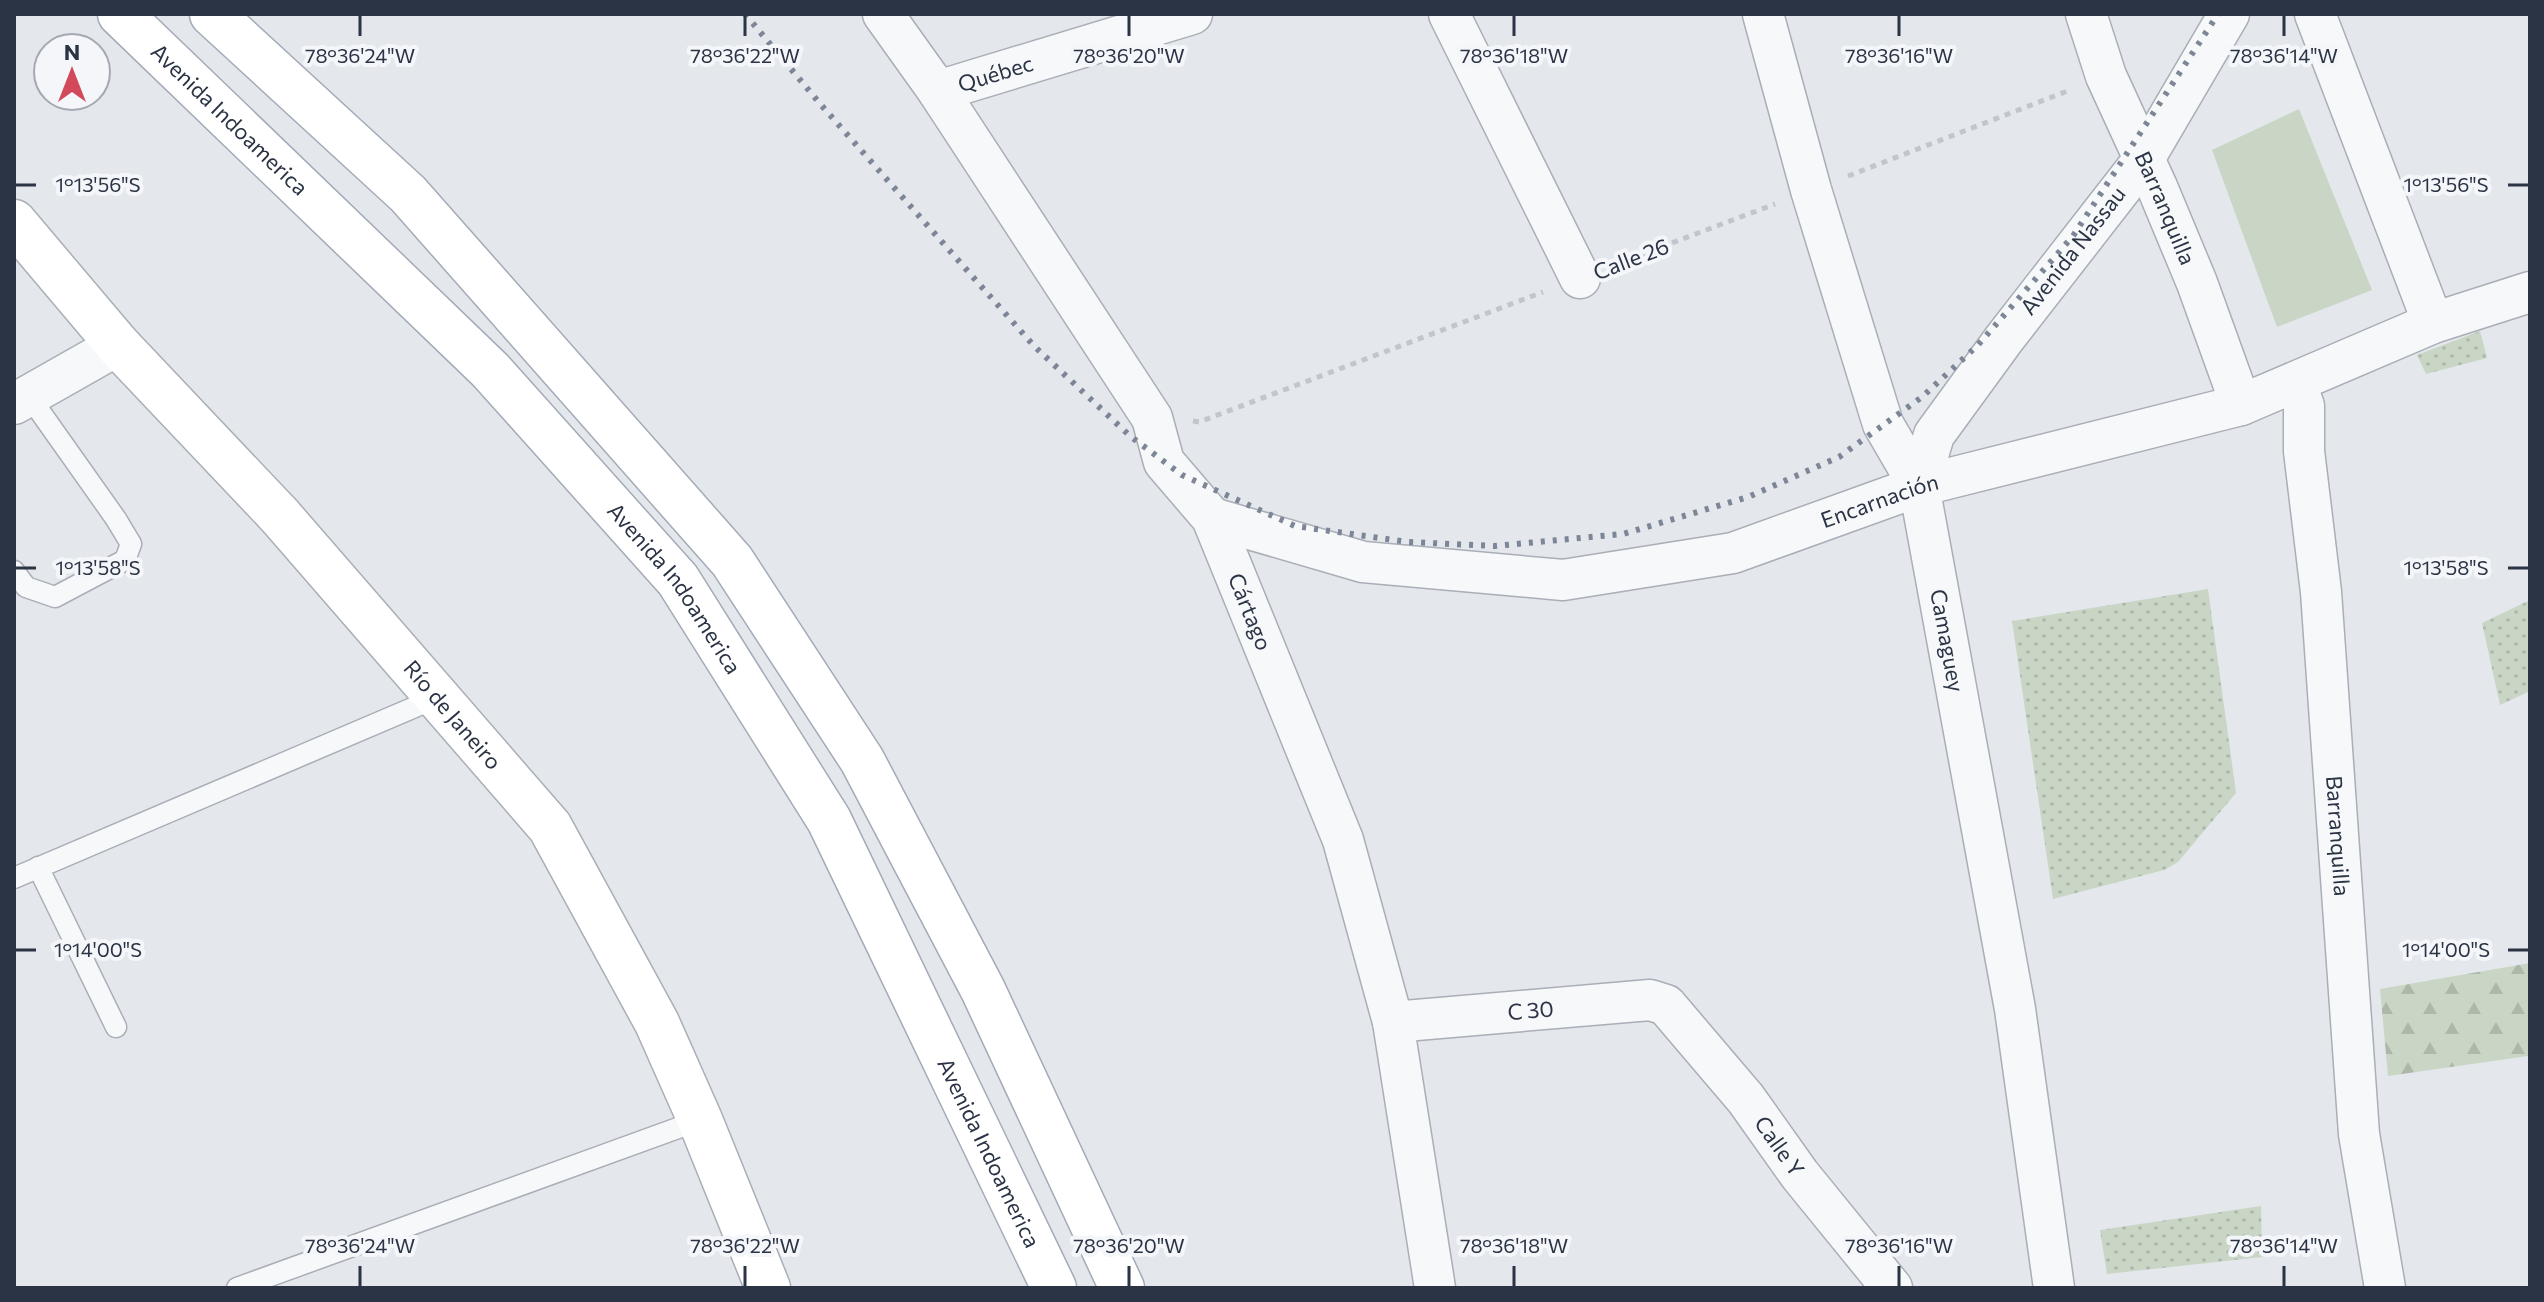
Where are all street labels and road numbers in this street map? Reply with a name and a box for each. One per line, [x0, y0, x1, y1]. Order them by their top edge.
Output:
street label: Avenida Indoamerica [146, 37, 314, 201]
street label: Québec [954, 49, 1036, 97]
street label: Barranquilla [2129, 147, 2202, 269]
street label: Avenida Nassau [2014, 181, 2131, 320]
street label: Calle 26 [1589, 232, 1673, 285]
street label: Encarnación [1817, 468, 1941, 533]
street label: Avenida Indoamerica [602, 497, 748, 679]
street label: Cártago [1223, 569, 1278, 654]
street label: Camaguey [1925, 587, 1971, 694]
street label: Río de Janeiro [398, 654, 508, 775]
street label: Barranquilla [2321, 775, 2356, 897]
street label: C 30 [1506, 994, 1555, 1025]
street label: Avenida Indoamerica [932, 1053, 1046, 1252]
street label: Calle Y [1749, 1110, 1811, 1181]

